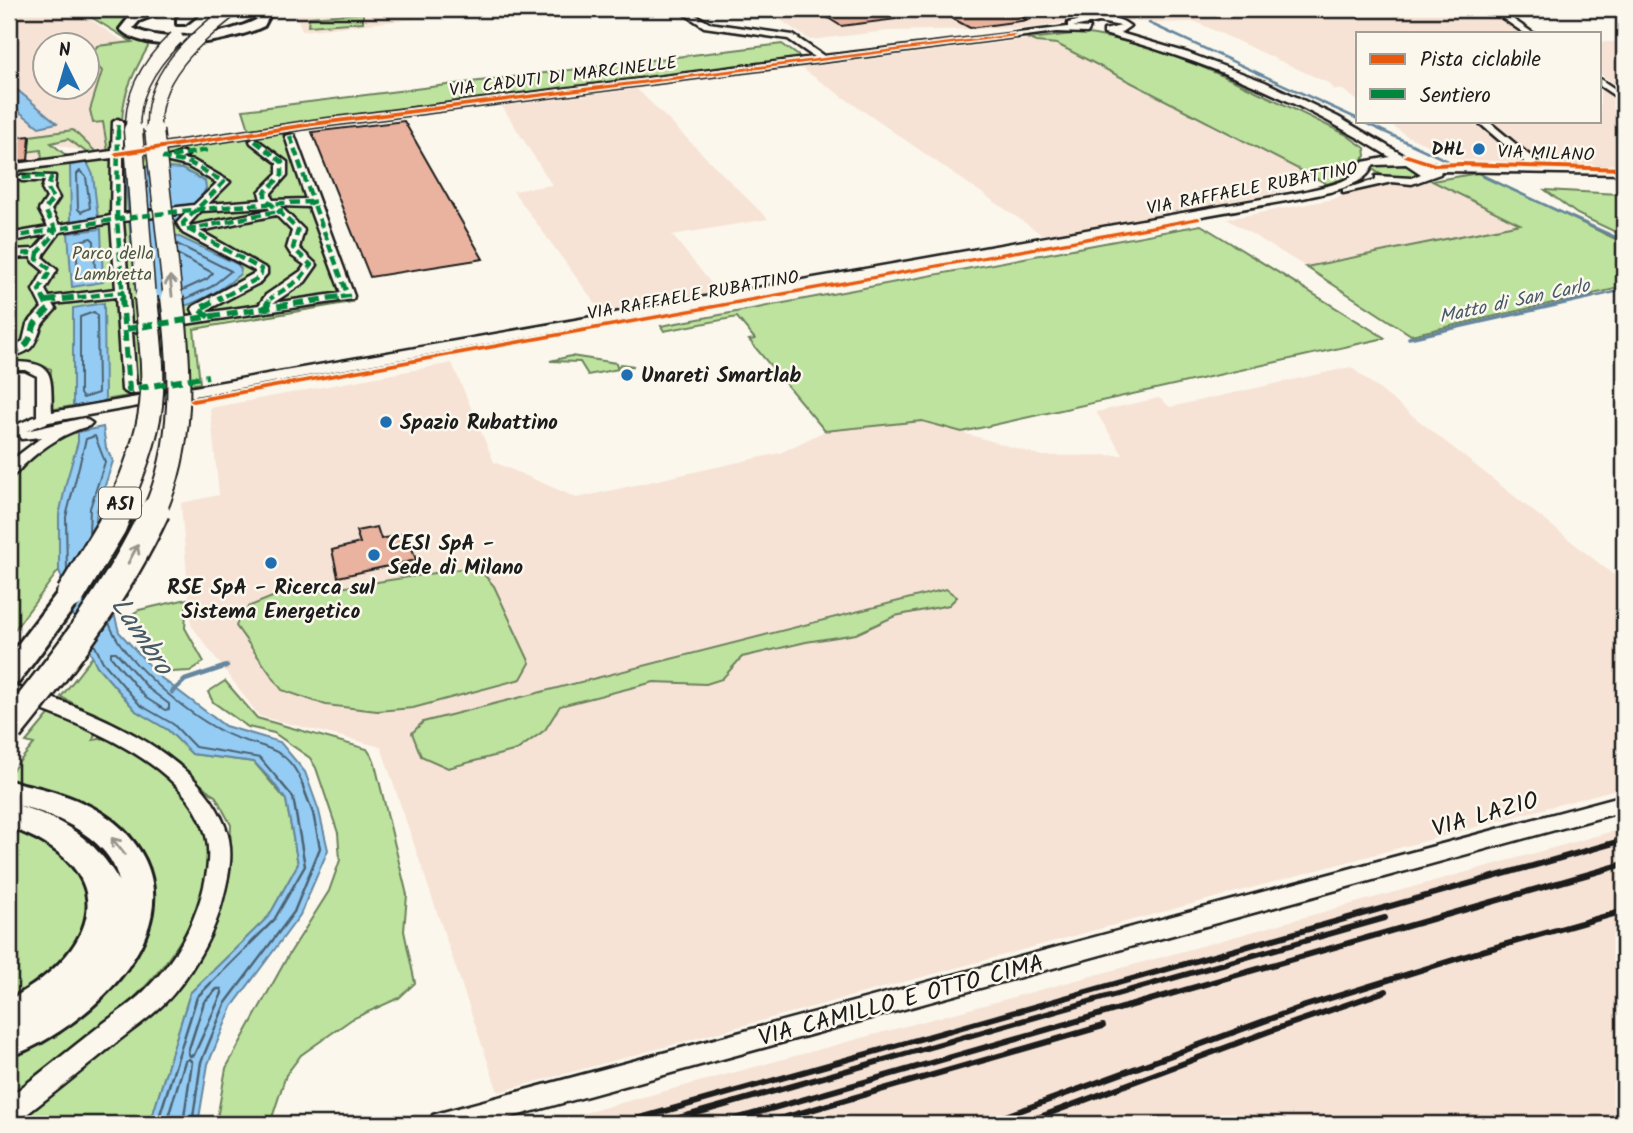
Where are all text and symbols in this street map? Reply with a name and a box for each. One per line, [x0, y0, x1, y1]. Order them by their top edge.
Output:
north arrow [32, 32, 102, 102]
legend [1356, 32, 1602, 122]
text: N [57, 36, 72, 67]
text: Pista ciclabile [1420, 44, 1542, 77]
street label: VIA CADUTI DI MARCINELLE [448, 49, 679, 106]
text: Sentiero [1420, 80, 1491, 113]
place label: DHL [1431, 136, 1465, 165]
street label: VIA MILANO [1497, 138, 1595, 171]
marker: DHL [1471, 141, 1487, 157]
street label: VIA RAFFAELE RUBATTINO [1144, 155, 1360, 224]
park label: Parco della Lambretta [72, 240, 154, 290]
street label: VIA RAFFAELE RUBATTINO [585, 264, 801, 329]
water label: Matto di San Carlo [1436, 271, 1594, 333]
one-way arrow [164, 275, 177, 298]
place label: Unareti Smartlab [641, 360, 802, 393]
marker: Unareti Smartlab [619, 367, 635, 383]
place label: Spazio Rubattino [400, 407, 558, 440]
marker: Spazio Rubattino [378, 414, 394, 430]
road number: A51 [99, 488, 141, 518]
place label: CESI SpA - Sede di Milano [388, 528, 524, 585]
one-way arrow [126, 544, 140, 564]
marker: CESI SpA - Sede di Milano [366, 547, 382, 563]
marker: RSE SpA - Ricerca sul Sistema Energetico [263, 555, 279, 571]
place label: RSE SpA - Ricerca sul Sistema Energetico [167, 572, 375, 629]
water label: Lambro [98, 588, 185, 687]
street label: VIA LAZIO [1428, 782, 1544, 849]
one-way arrow [111, 837, 126, 856]
street label: VIA CAMILLO E OTTO CIMA [754, 945, 1048, 1058]

